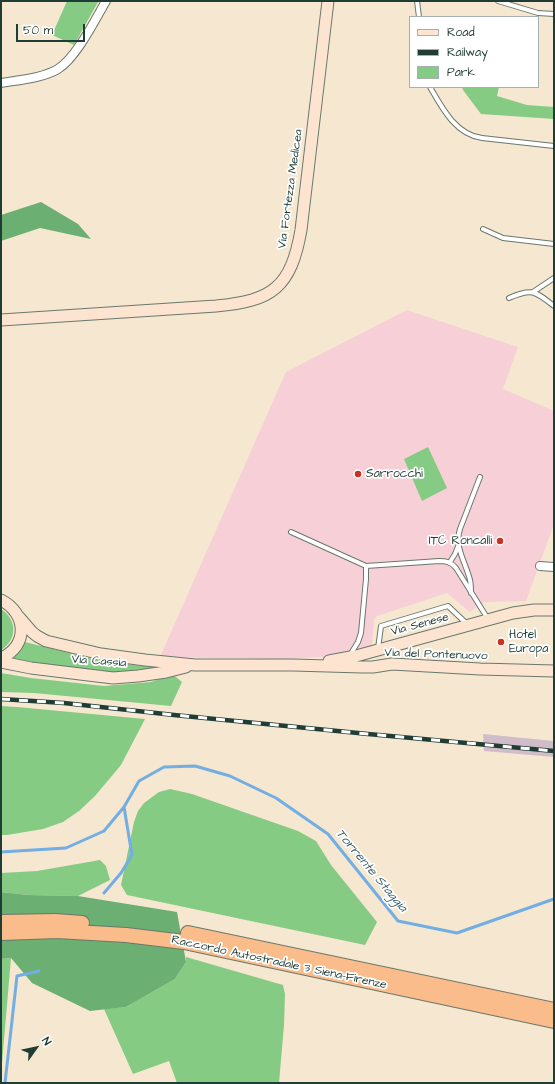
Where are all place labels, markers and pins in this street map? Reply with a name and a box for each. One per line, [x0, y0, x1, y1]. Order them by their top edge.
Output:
place label: Sarrocchi [366, 467, 423, 481]
marker: Sarrocchi [353, 469, 363, 479]
place label: ITC Roncalli [429, 534, 492, 548]
marker: ITC Roncalli [495, 536, 505, 546]
place label: Hotel Europa [509, 628, 548, 656]
marker: Hotel Europa [496, 637, 506, 647]

